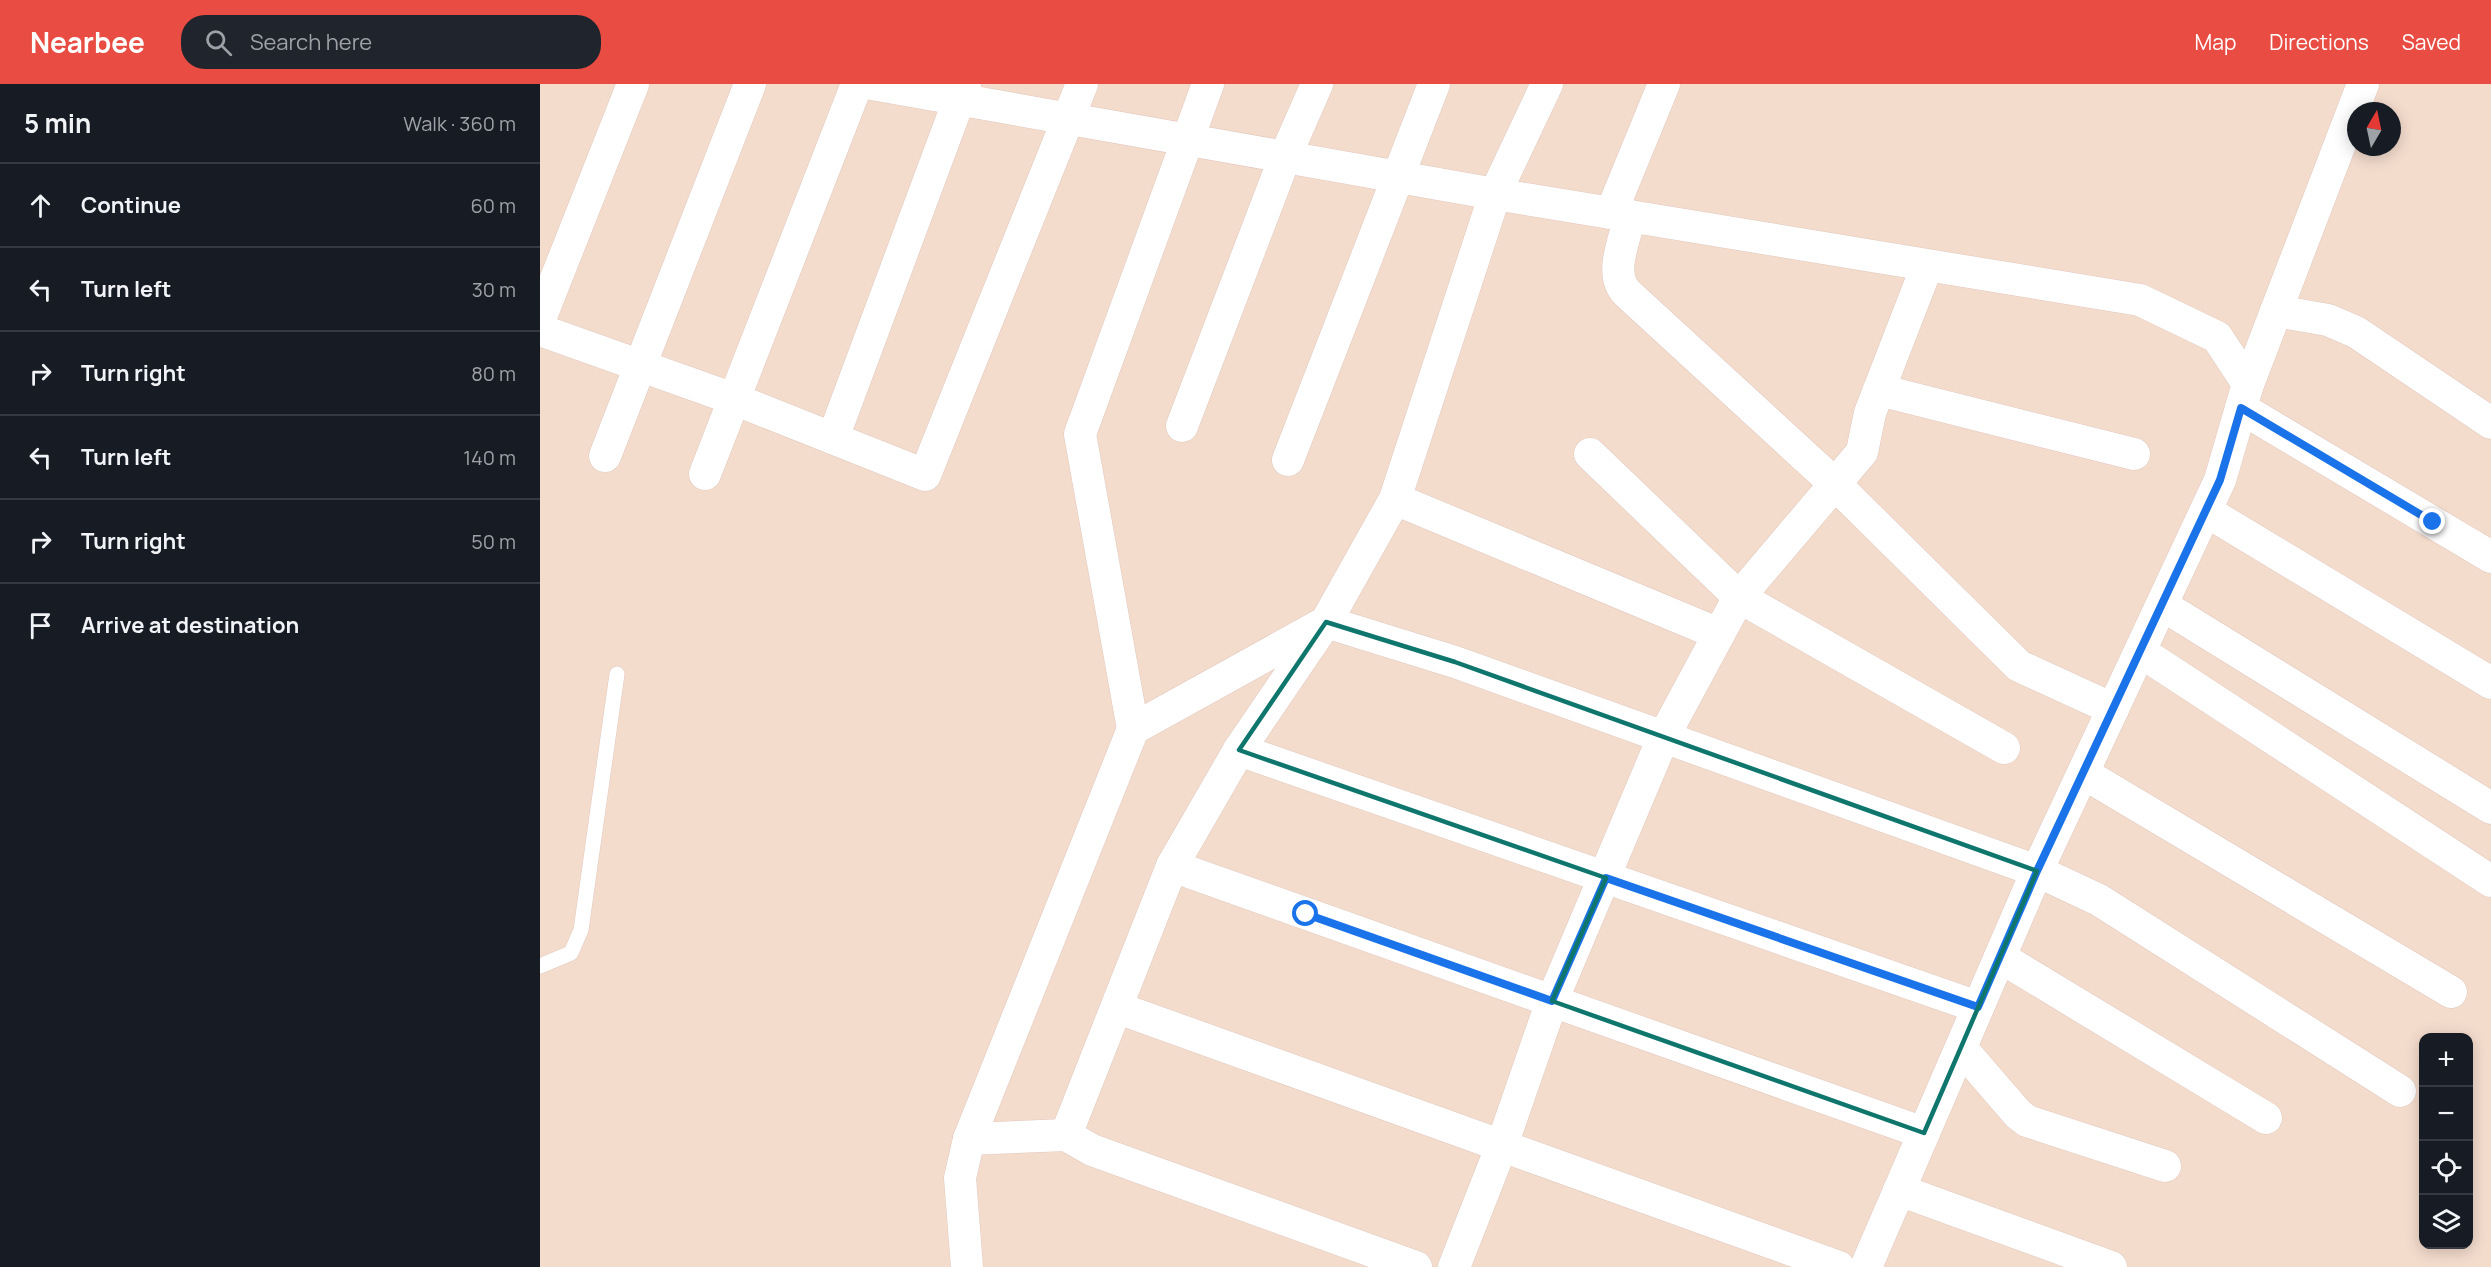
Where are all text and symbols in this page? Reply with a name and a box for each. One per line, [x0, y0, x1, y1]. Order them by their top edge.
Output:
search box [181, 15, 601, 69]
text: Nearbee [30, 23, 145, 61]
icon: search [202, 26, 235, 59]
text: Search here [250, 27, 372, 57]
text: Map [2195, 28, 2236, 56]
text: Directions [2269, 28, 2369, 56]
text: Saved [2402, 28, 2461, 56]
north arrow [2347, 102, 2401, 156]
text: 5 min [24, 105, 91, 141]
text: Walk · 360 m [403, 110, 516, 137]
icon: ahead [24, 189, 57, 222]
text: Continue [81, 190, 181, 220]
text: 60 m [470, 192, 516, 219]
icon: left [24, 273, 57, 306]
text: Turn left [81, 274, 171, 304]
text: 30 m [472, 276, 516, 303]
icon: right [24, 357, 57, 390]
text: Turn right [81, 358, 186, 388]
text: 80 m [471, 360, 516, 387]
icon: left [24, 441, 57, 474]
text: Turn left [81, 442, 171, 472]
text: 140 m [463, 444, 516, 471]
route end [2419, 508, 2445, 534]
icon: right [24, 525, 57, 558]
text: Turn right [81, 526, 186, 556]
text: 50 m [471, 528, 516, 555]
icon: arrive [24, 609, 57, 642]
text: Arrive at destination [81, 610, 299, 640]
route start [1292, 900, 1318, 926]
map controls [2419, 1033, 2473, 1249]
button: + [2419, 1033, 2473, 1087]
button: − [2419, 1087, 2473, 1141]
button: locate [2419, 1141, 2473, 1195]
button: layers [2419, 1195, 2473, 1249]

